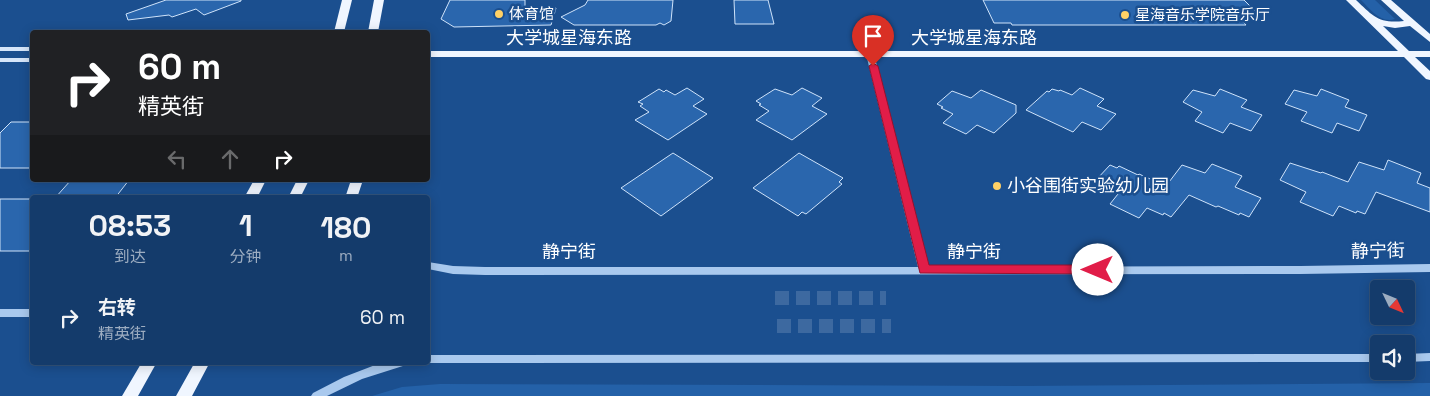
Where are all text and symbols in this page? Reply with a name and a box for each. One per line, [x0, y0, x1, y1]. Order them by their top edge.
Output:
place label: 体育馆 [509, 4, 554, 23]
place label: 星海音乐学院音乐厅 [1135, 5, 1270, 24]
marker: 体育馆 [493, 8, 505, 20]
marker: 星海音乐学院音乐厅 [1119, 9, 1131, 21]
pin [852, 15, 894, 66]
icon: arrive [859, 22, 887, 50]
street label: 大学城星海东路 [506, 26, 632, 49]
street label: 大学城星海东路 [911, 26, 1037, 49]
text: 60 m [138, 45, 221, 89]
icon: right [55, 50, 120, 115]
text: 精英街 [138, 92, 204, 120]
icon: left [163, 145, 191, 173]
icon: ahead [216, 145, 244, 173]
icon: right [269, 145, 297, 173]
place label: 小谷围街实验幼儿园 [1007, 174, 1169, 197]
marker: 小谷围街实验幼儿园 [991, 180, 1003, 192]
text: 08:53 [89, 206, 171, 245]
text: 1 [239, 206, 253, 245]
text: 180 [320, 208, 371, 247]
street label: 静宁街 [1351, 239, 1405, 262]
street label: 静宁街 [542, 240, 596, 263]
street label: 静宁街 [947, 240, 1001, 263]
position arrow [1071, 243, 1123, 295]
text: m [339, 245, 353, 266]
text: 到达 [114, 246, 146, 267]
text: 分钟 [230, 246, 262, 267]
north arrow [1370, 280, 1415, 325]
map controls [1370, 280, 1415, 380]
text: 右转 [98, 295, 136, 320]
icon: right [55, 304, 83, 332]
text: 60 m [360, 305, 405, 330]
text: 精英街 [98, 323, 146, 344]
button: sound [1370, 335, 1415, 380]

